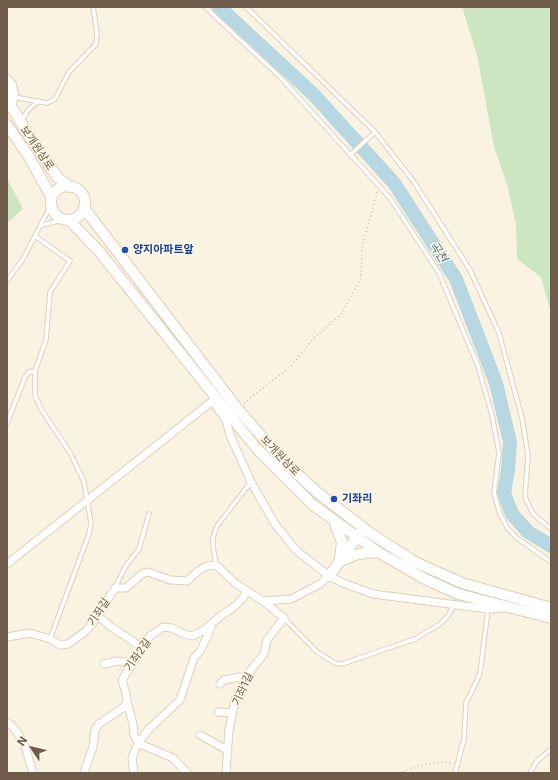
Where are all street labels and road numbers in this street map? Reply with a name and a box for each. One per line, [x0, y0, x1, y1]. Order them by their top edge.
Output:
street label: 보개원삼로 [17, 123, 57, 173]
street label: 보개원삼로 [258, 433, 302, 479]
street label: 기좌길 [85, 596, 113, 628]
street label: 기좌2길 [122, 636, 154, 674]
street label: 기좌1길 [230, 670, 256, 708]

